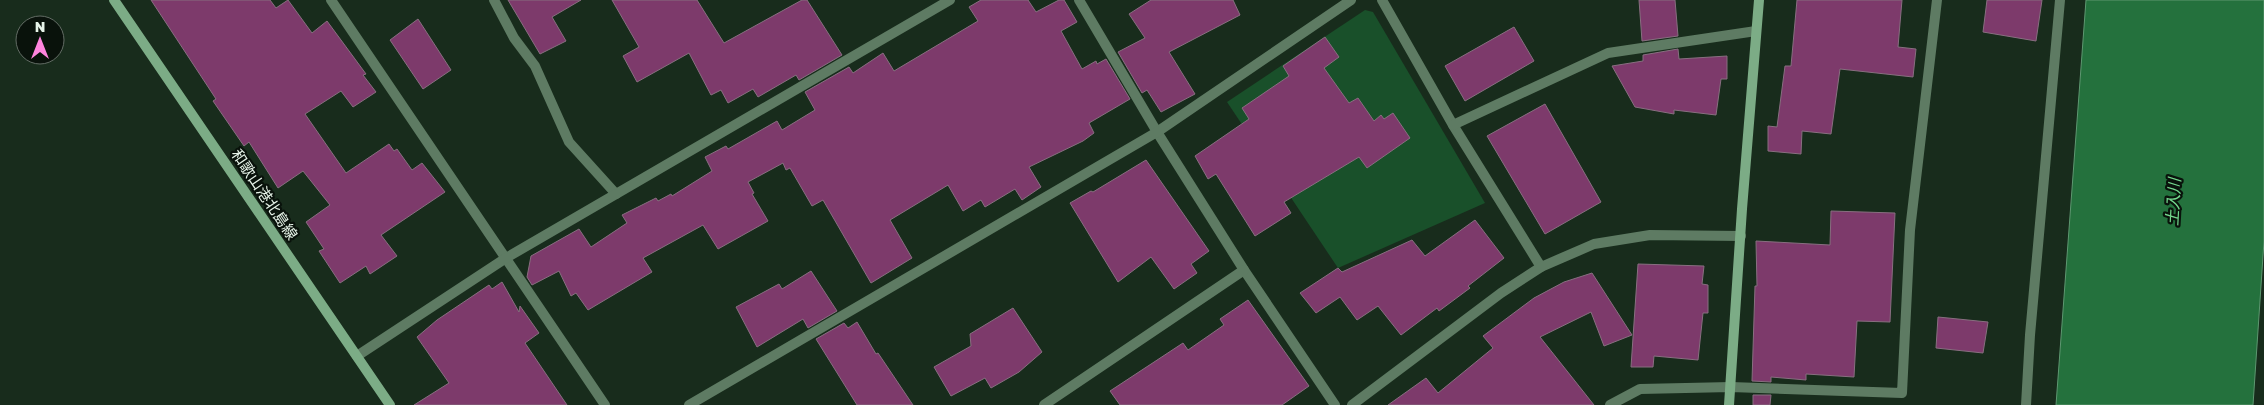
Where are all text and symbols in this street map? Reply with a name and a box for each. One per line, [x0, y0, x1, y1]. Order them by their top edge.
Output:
north arrow [15, 15, 65, 65]
text: N [35, 18, 45, 35]
street label: 和歌山港北島線 [228, 145, 302, 243]
water label: 土入川 [2162, 176, 2184, 226]

